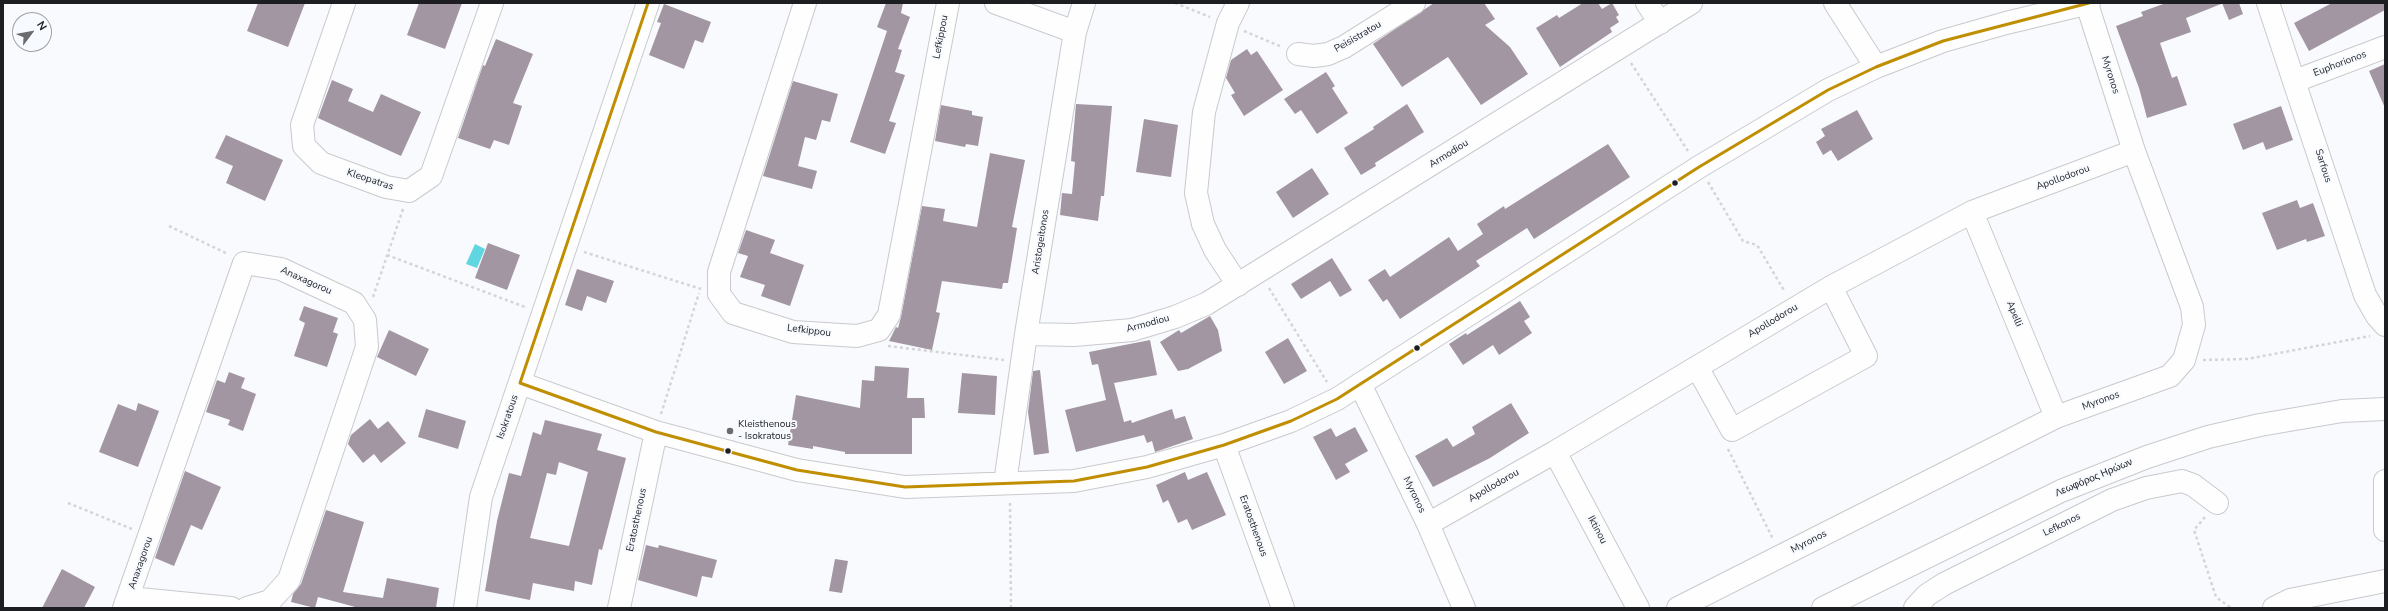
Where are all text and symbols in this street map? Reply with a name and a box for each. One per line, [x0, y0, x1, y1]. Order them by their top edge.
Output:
north arrow [12, 12, 52, 52]
street label: Lefkippou [931, 14, 951, 60]
text: N [33, 18, 50, 33]
street label: Peisistratou [1332, 19, 1384, 55]
street label: Euphorionos [2312, 48, 2368, 80]
street label: Myronos [2098, 55, 2122, 95]
street label: Armodiou [1427, 137, 1471, 171]
street label: Sarfous [2312, 148, 2334, 184]
street label: Apollodorou [2035, 163, 2091, 193]
street label: Kleopatras [345, 167, 395, 193]
unlabelled marker [1670, 178, 1680, 188]
street label: Aristogeitonos [1030, 209, 1052, 275]
street label: Anaxagorou [278, 264, 334, 298]
street label: Apelli [2003, 299, 2025, 329]
street label: Apollodorou [1746, 301, 1800, 341]
street label: Armodiou [1125, 312, 1171, 336]
street label: Lefkippou [786, 322, 832, 340]
unlabelled marker [1412, 343, 1422, 353]
street label: Myronos [2081, 389, 2121, 413]
street label: Isokratous [495, 393, 521, 441]
place label: Kleisthenous - Isokratous [738, 419, 796, 442]
marker: Kleisthenous - Isokratous [725, 426, 735, 436]
unlabelled marker [723, 446, 733, 456]
street label: Λεωφόρος Ηρώων [2053, 456, 2135, 500]
street label: Apollodorou [1467, 467, 1521, 505]
street label: Myronos [1400, 475, 1428, 515]
street label: Eratosthenous [624, 487, 650, 553]
street label: Eratosthenous [1236, 494, 1270, 558]
street label: Lefkonos [2041, 510, 2083, 540]
street label: Iktinou [1585, 514, 1609, 546]
street label: Myronos [1789, 528, 1829, 556]
street label: Anaxagorou [126, 535, 156, 591]

